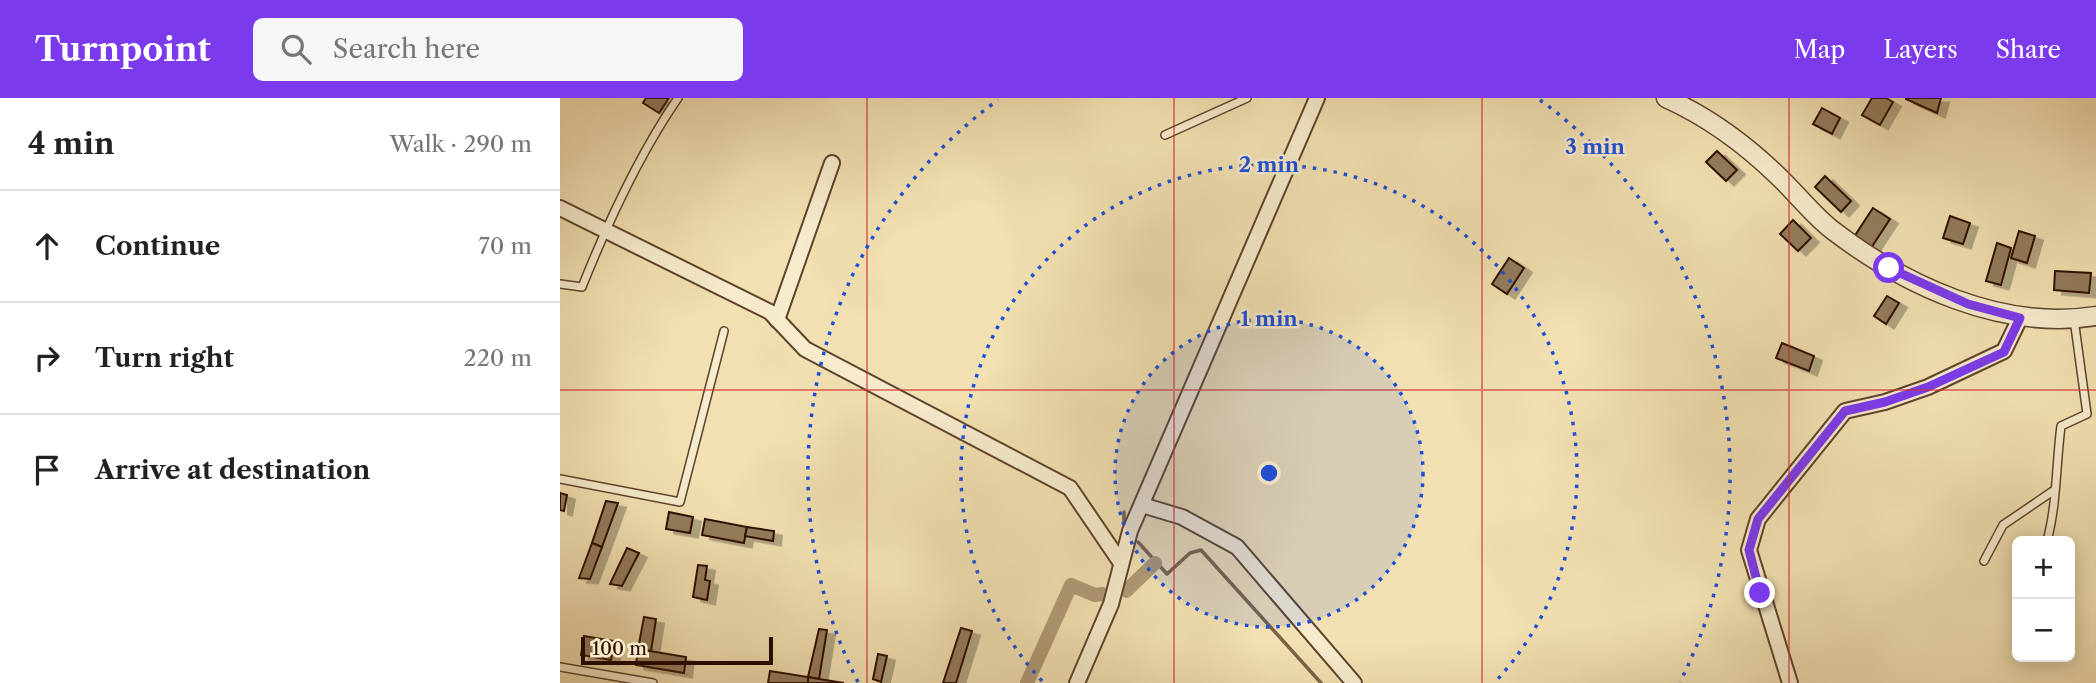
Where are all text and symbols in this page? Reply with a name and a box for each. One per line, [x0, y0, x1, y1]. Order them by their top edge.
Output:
search box [253, 18, 743, 81]
text: Turnpoint [35, 29, 211, 70]
icon: search [277, 30, 315, 68]
text: Search here [333, 33, 480, 65]
text: Map [1794, 35, 1845, 64]
text: Layers [1883, 35, 1958, 64]
text: Share [1996, 35, 2061, 64]
text: 4 min [28, 125, 114, 162]
text: Walk · 290 m [390, 130, 532, 158]
text: 3 min [1565, 134, 1626, 159]
text: 2 min [1239, 152, 1300, 177]
icon: ahead [28, 227, 66, 265]
text: Continue [95, 230, 220, 262]
text: 70 m [479, 232, 532, 260]
route start [1873, 252, 1904, 283]
text: 1 min [1240, 306, 1298, 331]
icon: right [28, 339, 66, 377]
text: Turn right [95, 342, 234, 374]
text: 220 m [463, 344, 532, 372]
icon: arrive [28, 451, 66, 489]
text: Arrive at destination [95, 454, 370, 486]
centre of rings [1257, 461, 1281, 485]
map controls [2012, 536, 2075, 662]
button: + [2012, 536, 2075, 599]
route end [1744, 577, 1775, 608]
button: − [2012, 599, 2075, 662]
scale bar [581, 634, 774, 666]
text: 100 m [592, 637, 647, 660]

